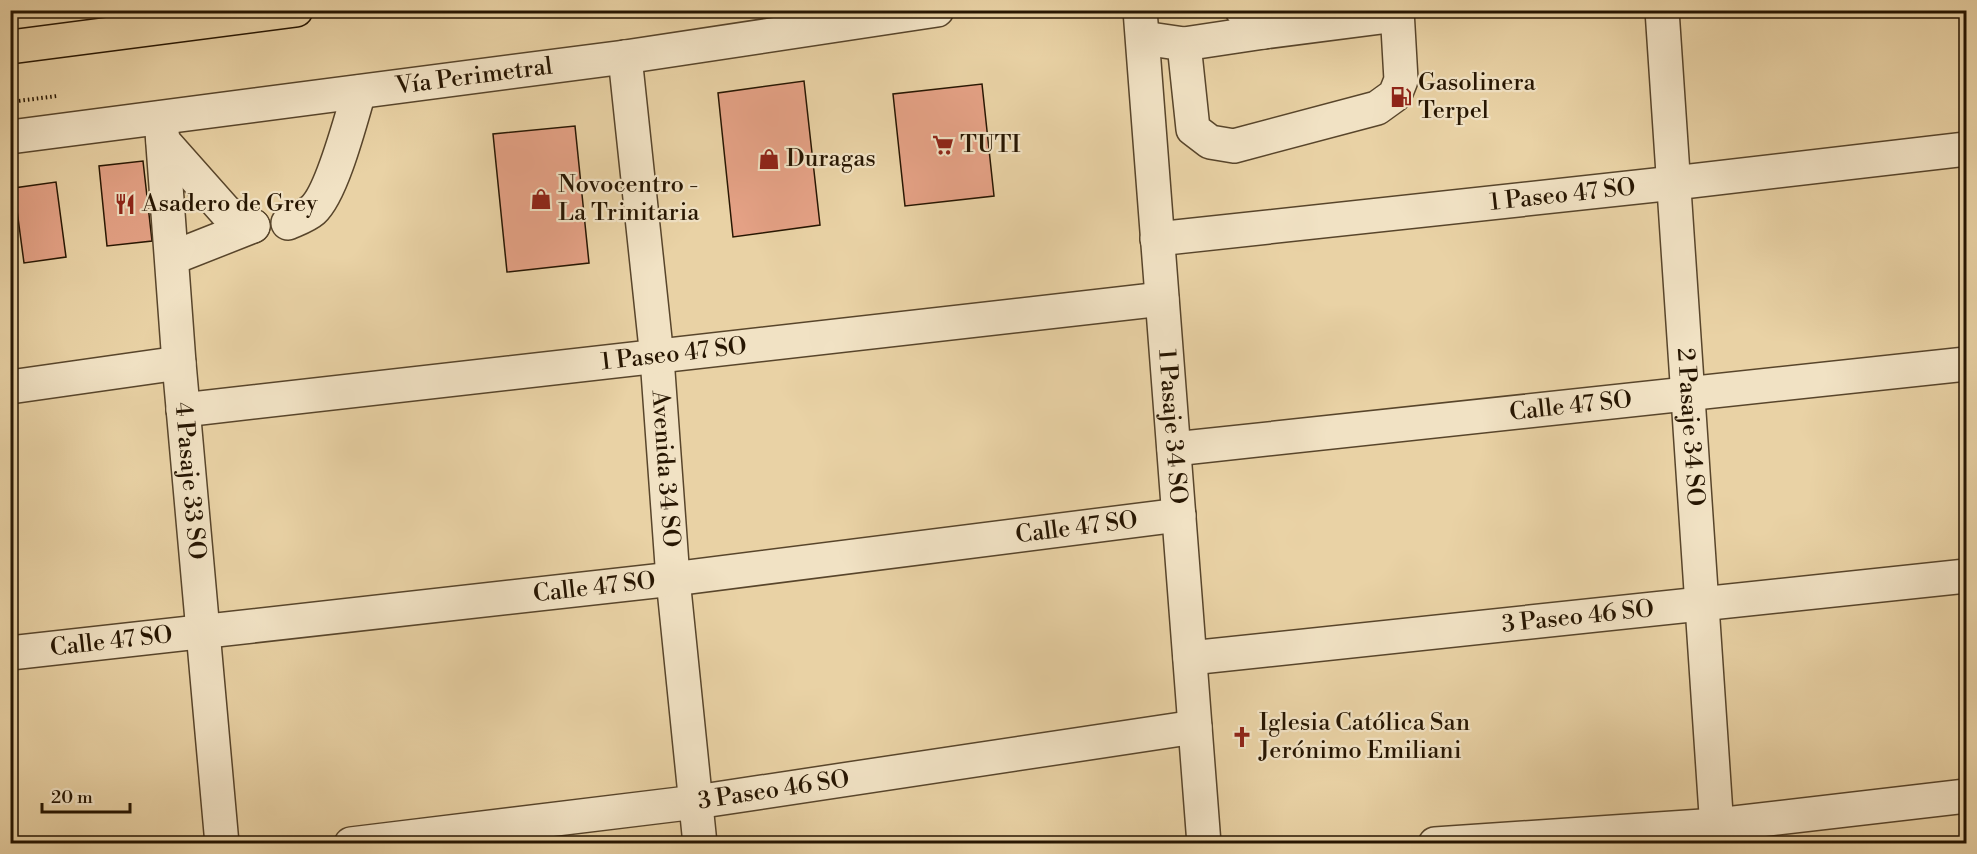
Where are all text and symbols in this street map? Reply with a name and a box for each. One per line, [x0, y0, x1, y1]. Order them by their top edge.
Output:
street label: Vía Perimetral [393, 52, 554, 102]
place label: Gasolinera Terpel [1418, 68, 1537, 126]
fuel station icon: Gasolinera Terpel [1389, 85, 1413, 109]
place label: TUTI [960, 130, 1021, 160]
supermarket icon: TUTI [931, 133, 955, 157]
place label: Duragas [786, 144, 876, 174]
shop icon: Duragas [757, 147, 781, 171]
place label: Novocentro - La Trinitaria [558, 170, 700, 228]
street label: 1 Paseo 47 SO [1488, 172, 1637, 218]
shop icon: Novocentro - La Trinitaria [529, 187, 553, 211]
place label: Asadero de Grey [141, 189, 318, 219]
restaurant icon: Asadero de Grey [113, 192, 137, 216]
street label: 1 Paseo 47 SO [599, 331, 748, 378]
street label: 2 Pasaje 34 SO [1670, 347, 1710, 507]
street label: 1 Pasaje 34 SO [1151, 348, 1193, 505]
street label: Calle 47 SO [1508, 385, 1633, 428]
street label: Avenida 34 SO [644, 388, 686, 549]
street label: 4 Pasaje 33 SO [168, 401, 212, 561]
street label: Calle 47 SO [1014, 505, 1140, 551]
street label: Calle 47 SO [532, 566, 657, 610]
street label: 3 Paseo 46 SO [1500, 594, 1655, 640]
street label: Calle 47 SO [49, 620, 174, 663]
place label: Iglesia Católica San Jerónimo Emiliani [1258, 708, 1470, 766]
church icon: Iglesia Católica San Jerónimo Emiliani [1230, 725, 1254, 749]
street label: 3 Paseo 46 SO [696, 764, 851, 817]
scale bar [42, 776, 130, 814]
text: 20 m [51, 786, 93, 809]

